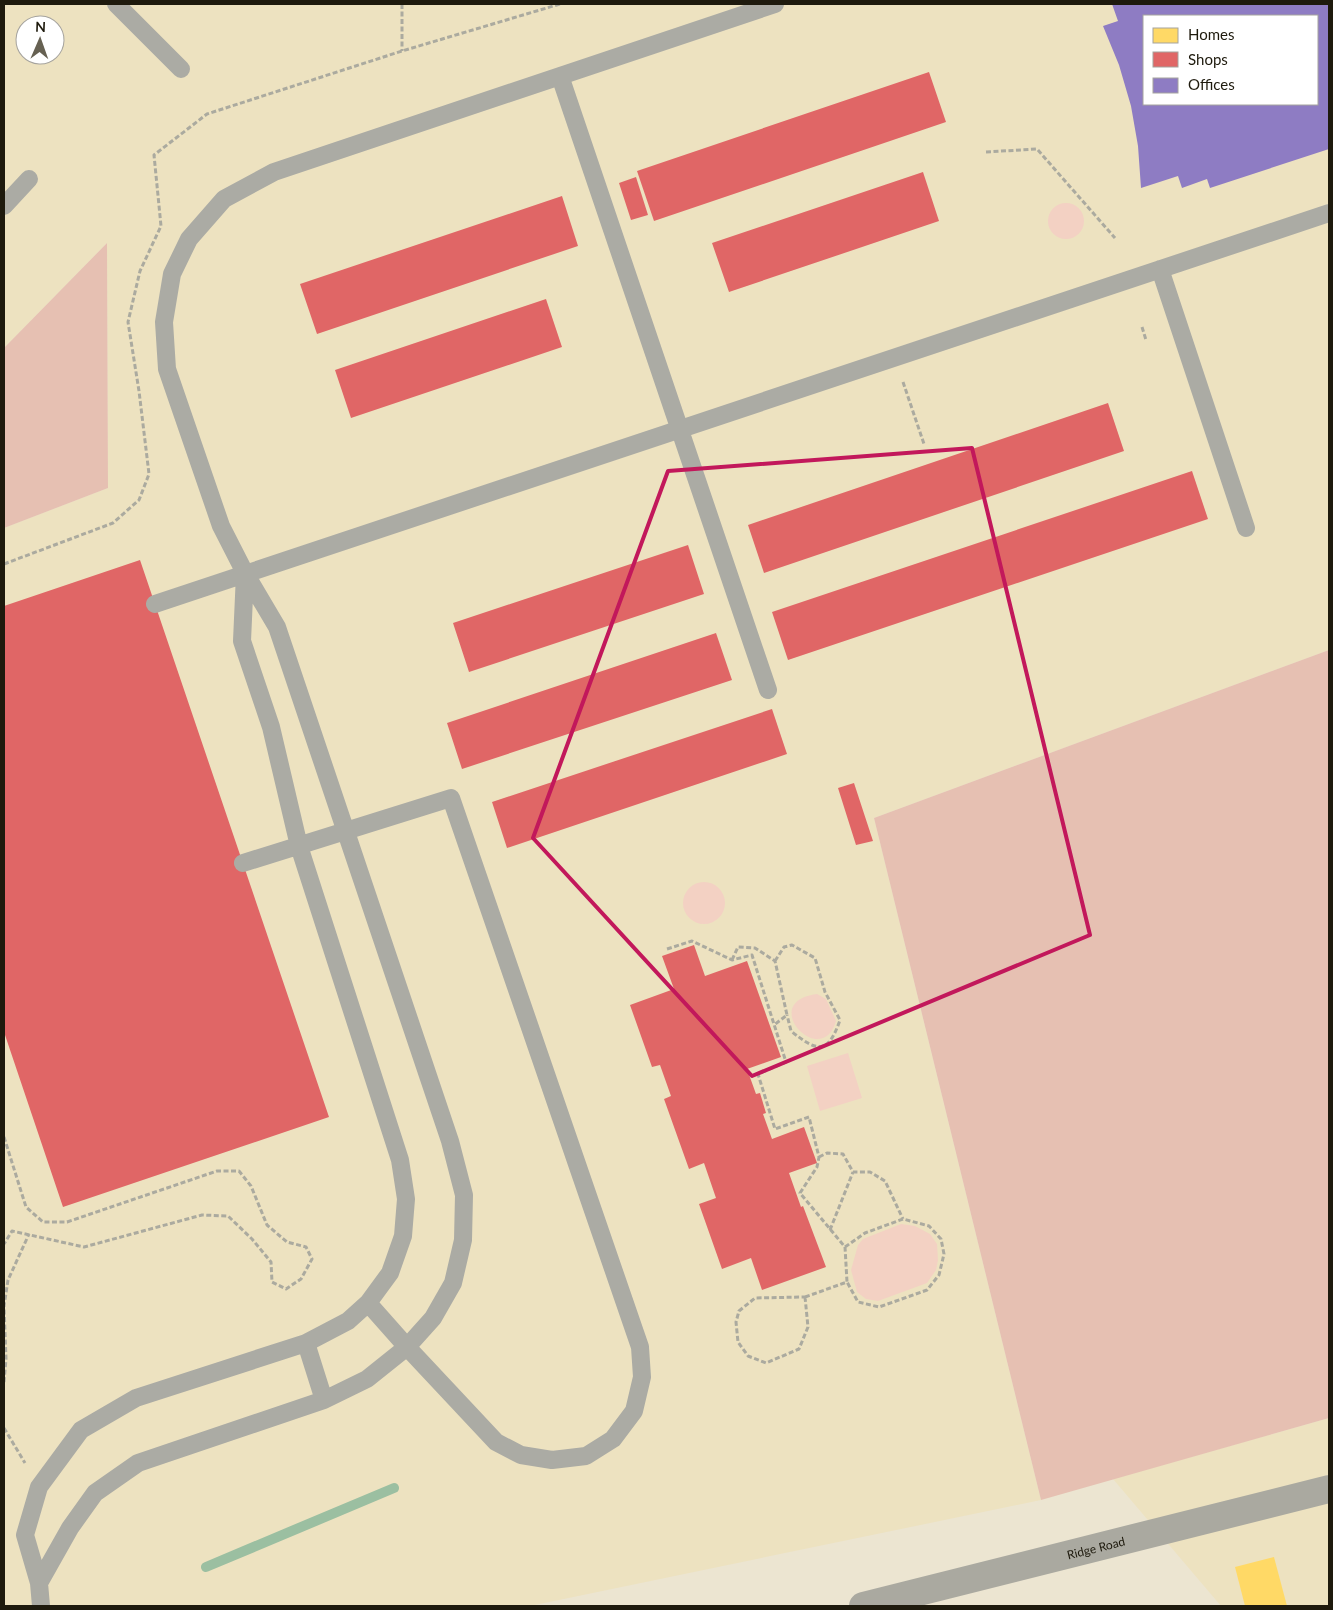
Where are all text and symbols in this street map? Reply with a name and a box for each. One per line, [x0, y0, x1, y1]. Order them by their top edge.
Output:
north arrow [15, 15, 65, 65]
legend [1143, 15, 1318, 105]
text: N [35, 18, 46, 35]
text: Homes [1188, 25, 1234, 43]
text: Shops [1188, 50, 1228, 68]
text: Offices [1188, 75, 1235, 93]
street label: Ridge Road [1065, 1533, 1126, 1562]

